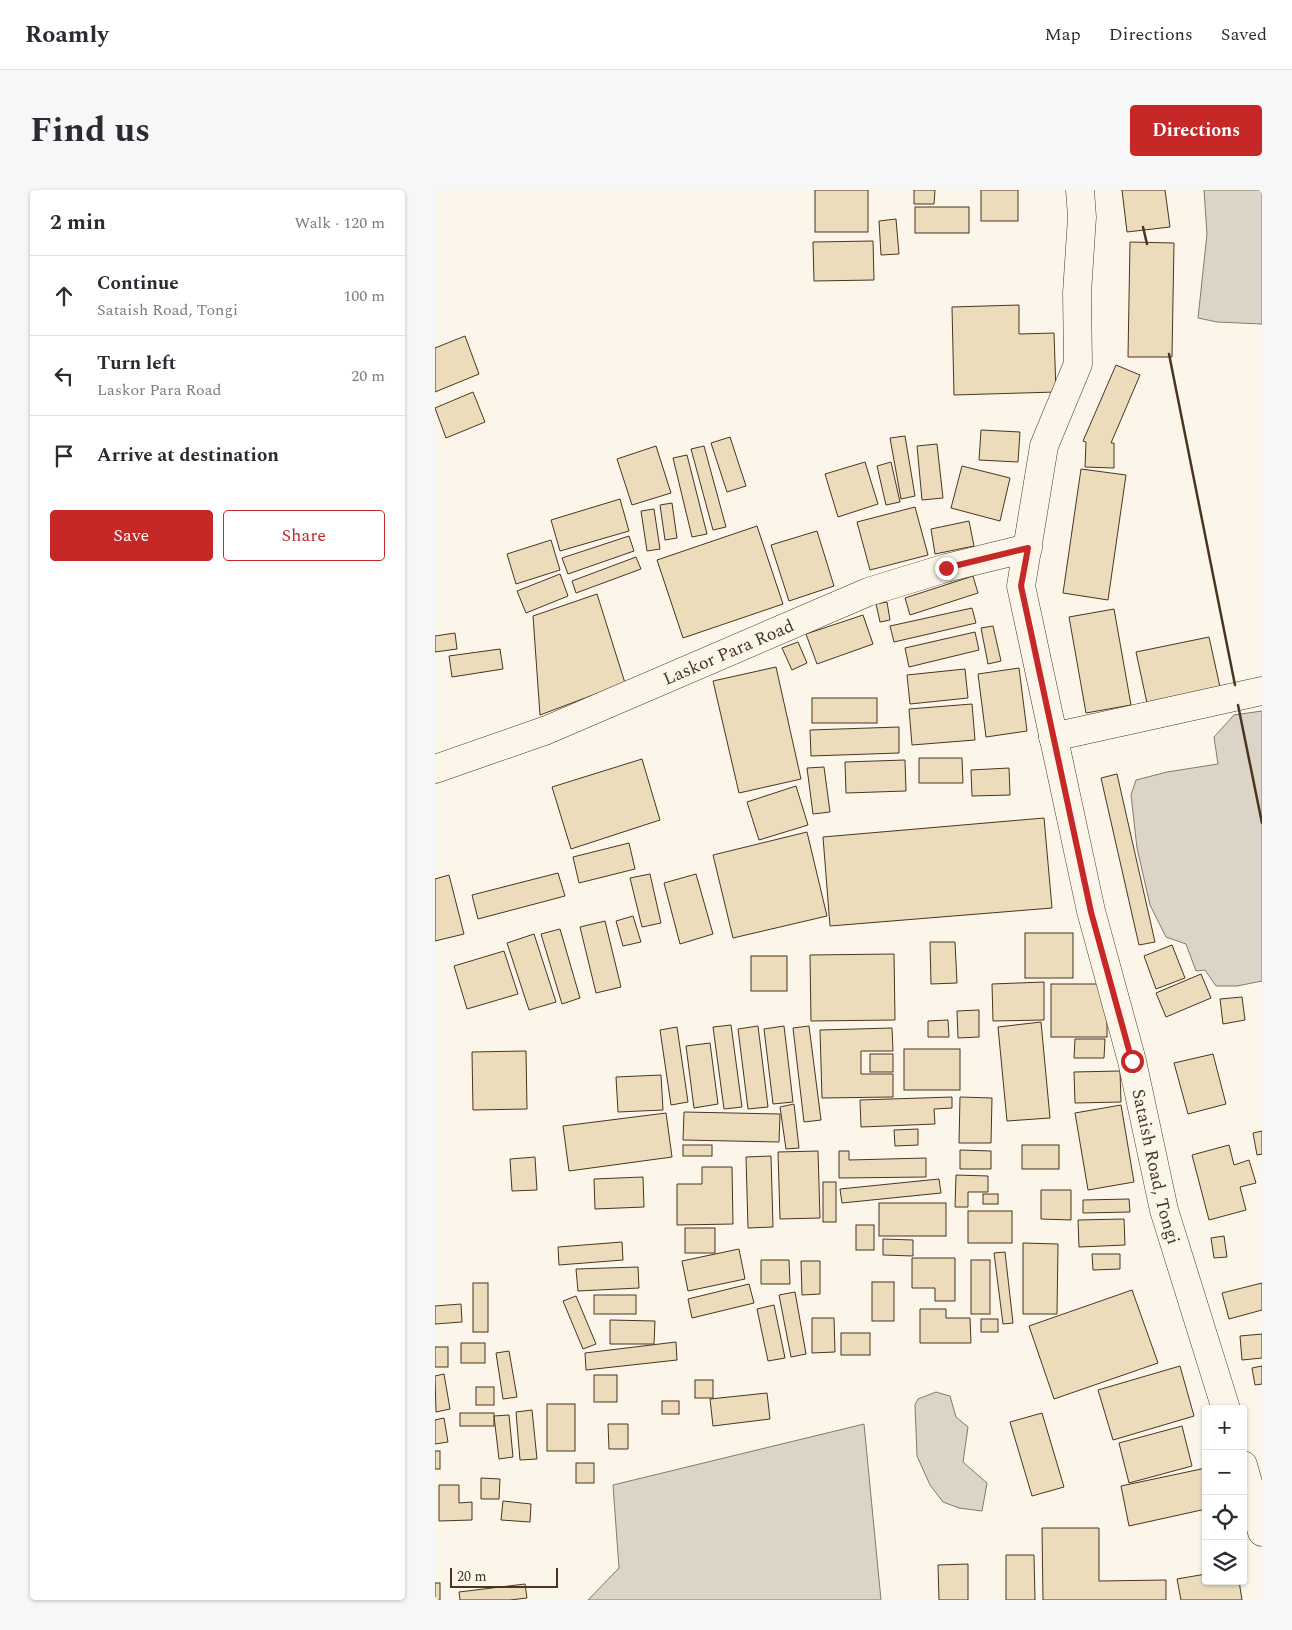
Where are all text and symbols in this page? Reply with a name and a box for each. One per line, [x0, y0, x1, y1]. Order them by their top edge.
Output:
text: Roamly [25, 17, 109, 53]
text: Map [1045, 21, 1081, 48]
text: Directions [1109, 21, 1193, 48]
text: Saved [1221, 21, 1267, 48]
text: Find us [30, 104, 150, 157]
button: Directions [1130, 105, 1262, 156]
text: 2 min [50, 207, 106, 239]
text: Walk · 120 m [294, 211, 385, 235]
text: Continue [97, 269, 179, 298]
icon: ahead [50, 282, 78, 310]
text: 100 m [343, 284, 385, 308]
text: Sataish Road, Tongi [97, 298, 238, 322]
text: Turn left [97, 349, 176, 378]
icon: left [50, 362, 78, 390]
text: 20 m [351, 364, 385, 388]
text: Laskor Para Road [97, 378, 222, 402]
text: Arrive at destination [97, 441, 279, 470]
icon: arrive [50, 442, 78, 470]
button: Save [50, 510, 213, 561]
button: Share [223, 510, 385, 561]
route end [935, 557, 958, 580]
street label: Laskor Para Road [659, 612, 798, 692]
route start [1121, 1050, 1144, 1073]
street label: Sataish Road, Tongi [1125, 1086, 1187, 1248]
map controls [1202, 1405, 1247, 1585]
button: + [1202, 1405, 1247, 1450]
button: − [1202, 1450, 1247, 1495]
button: locate [1202, 1495, 1247, 1540]
button: layers [1202, 1540, 1247, 1585]
scale bar [450, 1565, 557, 1588]
text: 20 m [457, 1566, 487, 1587]

